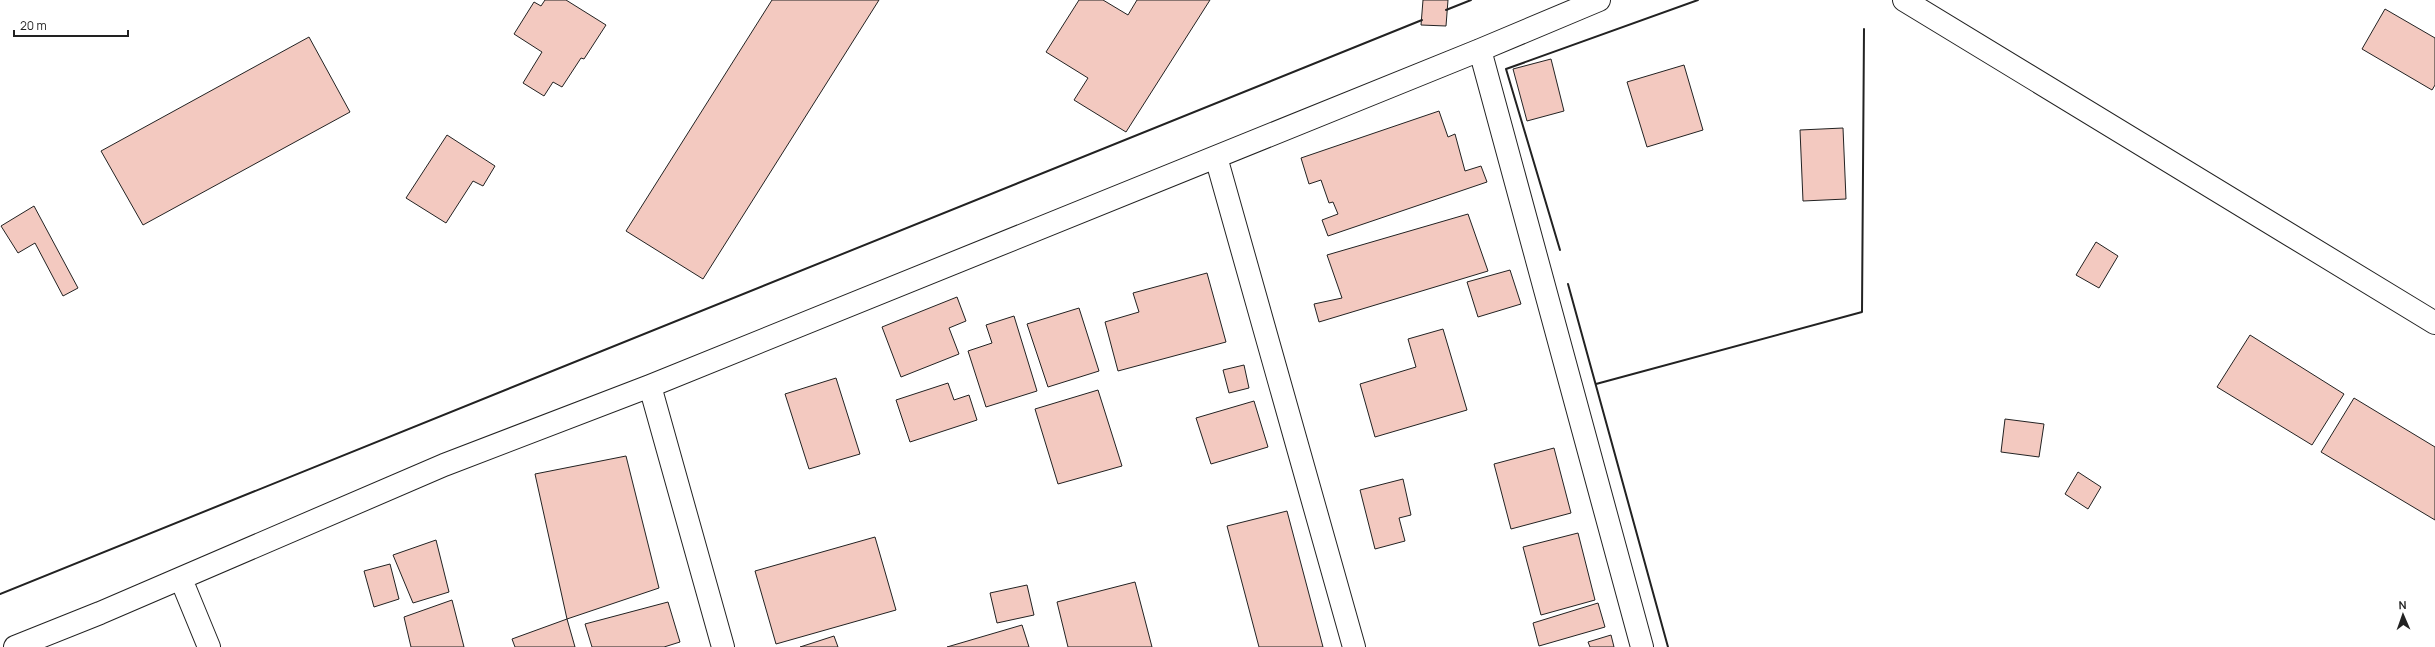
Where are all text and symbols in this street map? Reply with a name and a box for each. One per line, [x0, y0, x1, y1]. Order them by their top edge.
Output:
scale bar [14, 12, 128, 38]
text: 20 m [20, 17, 47, 34]
north arrow [2383, 595, 2423, 635]
text: N [2398, 597, 2407, 612]

